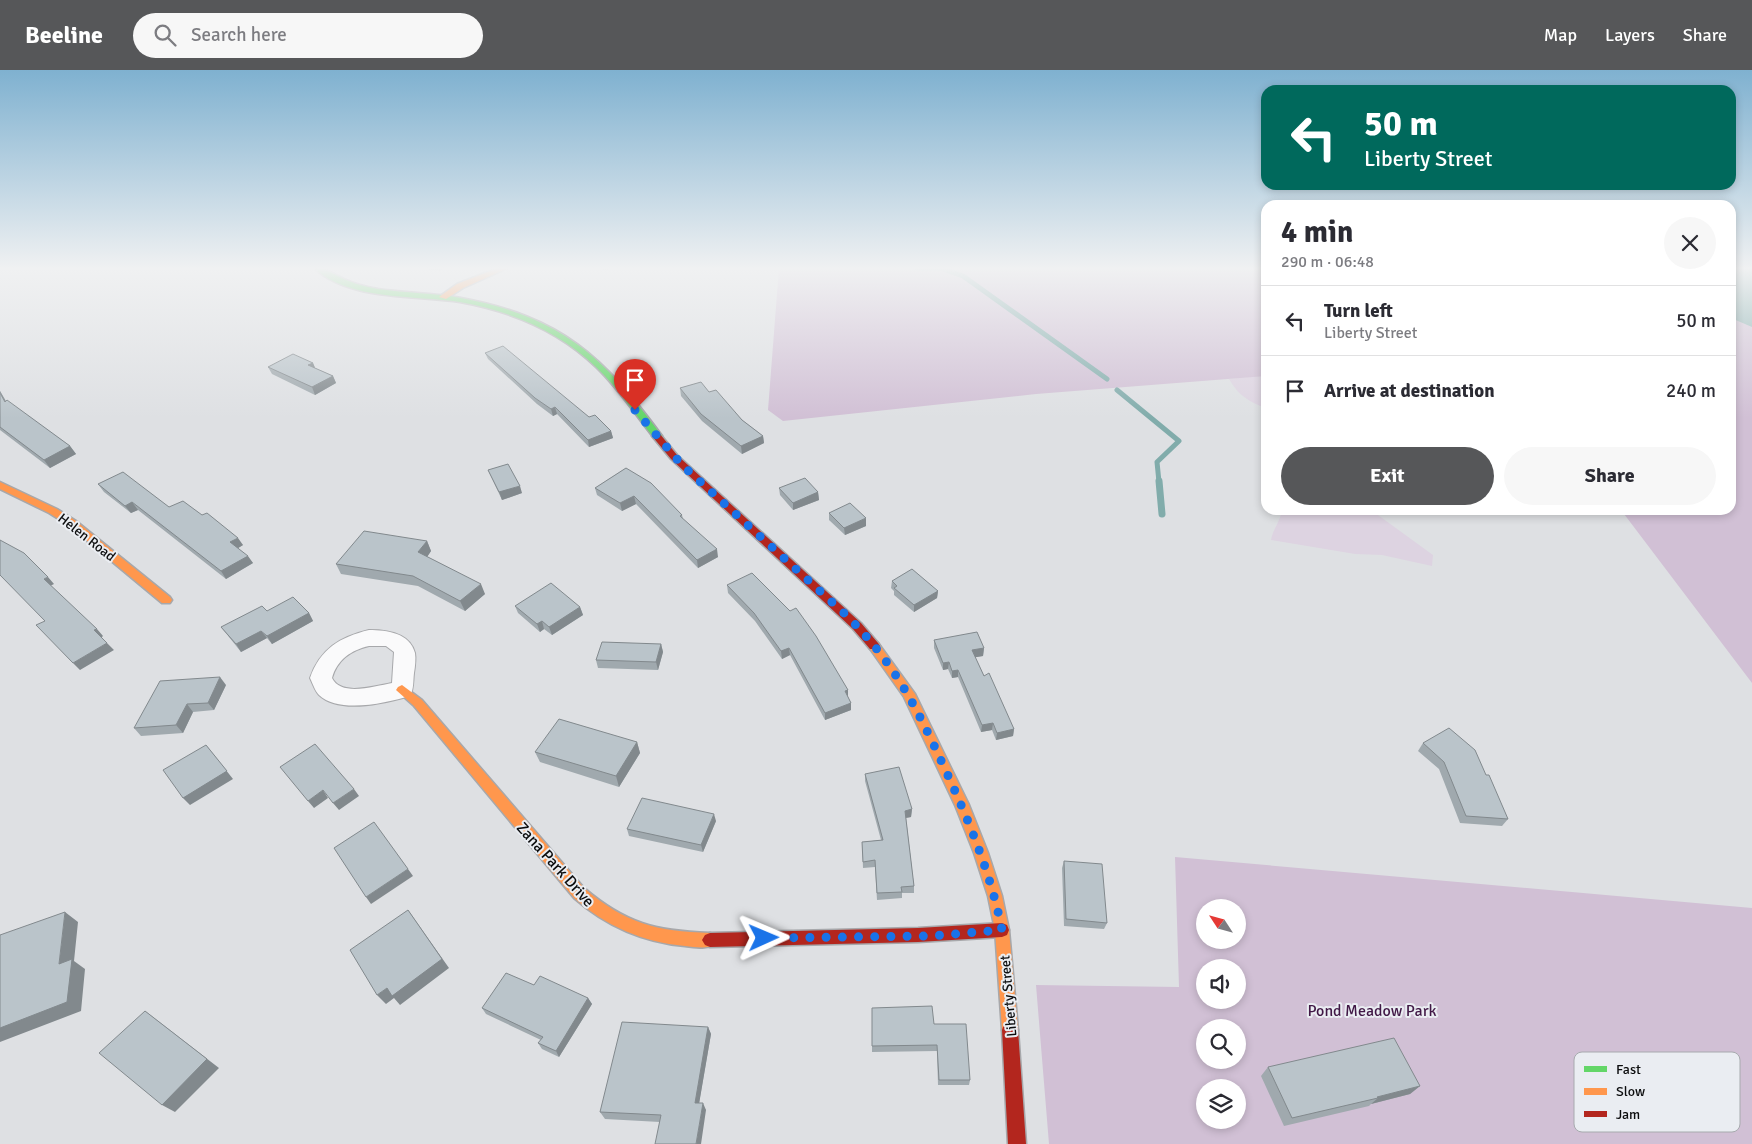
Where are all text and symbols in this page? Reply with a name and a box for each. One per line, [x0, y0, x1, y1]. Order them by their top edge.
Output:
search box [133, 13, 483, 58]
text: Beeline [25, 20, 103, 50]
icon: search [151, 21, 179, 49]
text: Search here [191, 23, 287, 47]
text: Map [1544, 24, 1577, 46]
text: Layers [1605, 24, 1655, 46]
text: Share [1683, 24, 1727, 46]
text: 50 m [1364, 102, 1438, 145]
icon: left [1281, 105, 1346, 170]
text: Liberty Street [1364, 145, 1492, 172]
text: 4 min [1281, 214, 1353, 251]
button: close [1664, 217, 1716, 269]
text: 290 m · 06:48 [1281, 252, 1374, 272]
text: Turn left [1324, 299, 1393, 323]
icon: left [1281, 307, 1309, 335]
text: 50 m [1676, 309, 1716, 333]
text: Liberty Street [1324, 323, 1417, 343]
pin [614, 359, 656, 410]
icon: arrive [621, 366, 649, 394]
icon: arrive [1281, 377, 1309, 405]
text: Arrive at destination [1324, 379, 1495, 403]
text: 240 m [1666, 379, 1716, 403]
button: Exit [1281, 447, 1494, 505]
button: Share [1504, 447, 1716, 505]
street label: Helen Road [55, 510, 119, 565]
street label: Zana Park Drive [512, 818, 599, 911]
north arrow [1196, 899, 1246, 949]
map controls [1196, 899, 1246, 1129]
position arrow [737, 911, 789, 963]
street label: Liberty Street [996, 954, 1021, 1037]
button: sound [1196, 959, 1246, 1009]
park label: Pond Meadow Park [1307, 1001, 1437, 1021]
button: search [1196, 1019, 1246, 1069]
legend [1574, 1052, 1740, 1132]
text: Fast [1616, 1061, 1641, 1078]
button: layers [1196, 1079, 1246, 1129]
text: Slow [1616, 1083, 1645, 1100]
text: Jam [1616, 1106, 1640, 1123]

